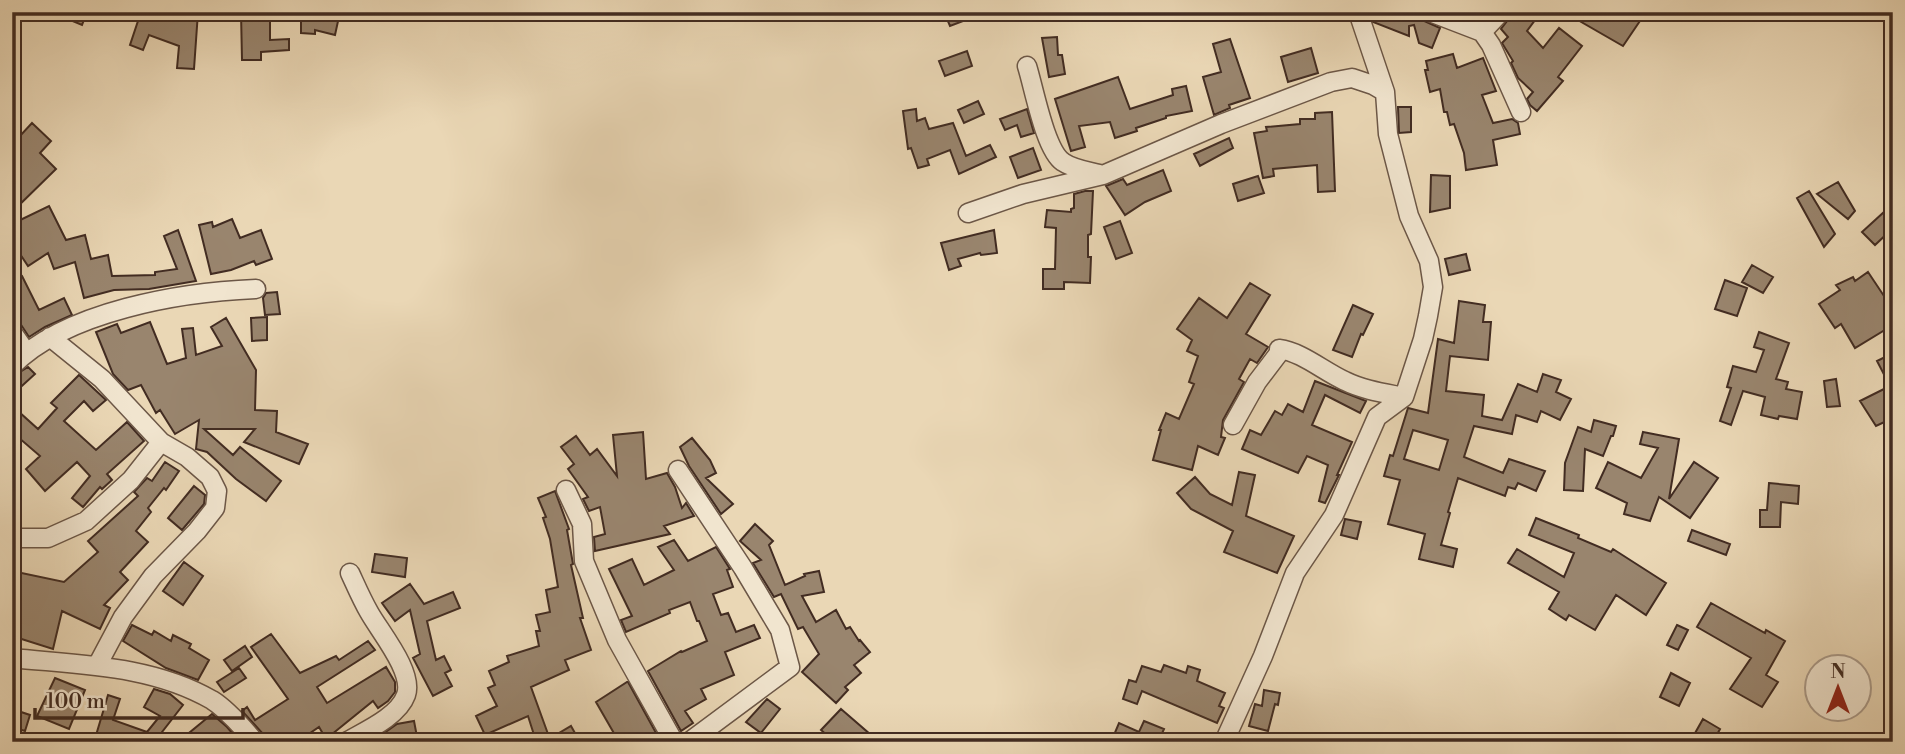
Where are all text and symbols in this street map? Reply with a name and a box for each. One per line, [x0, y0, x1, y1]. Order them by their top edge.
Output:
north arrow [1804, 652, 1874, 722]
text: N [1830, 660, 1846, 684]
scale bar [35, 677, 243, 721]
text: 100 m [46, 689, 105, 715]

